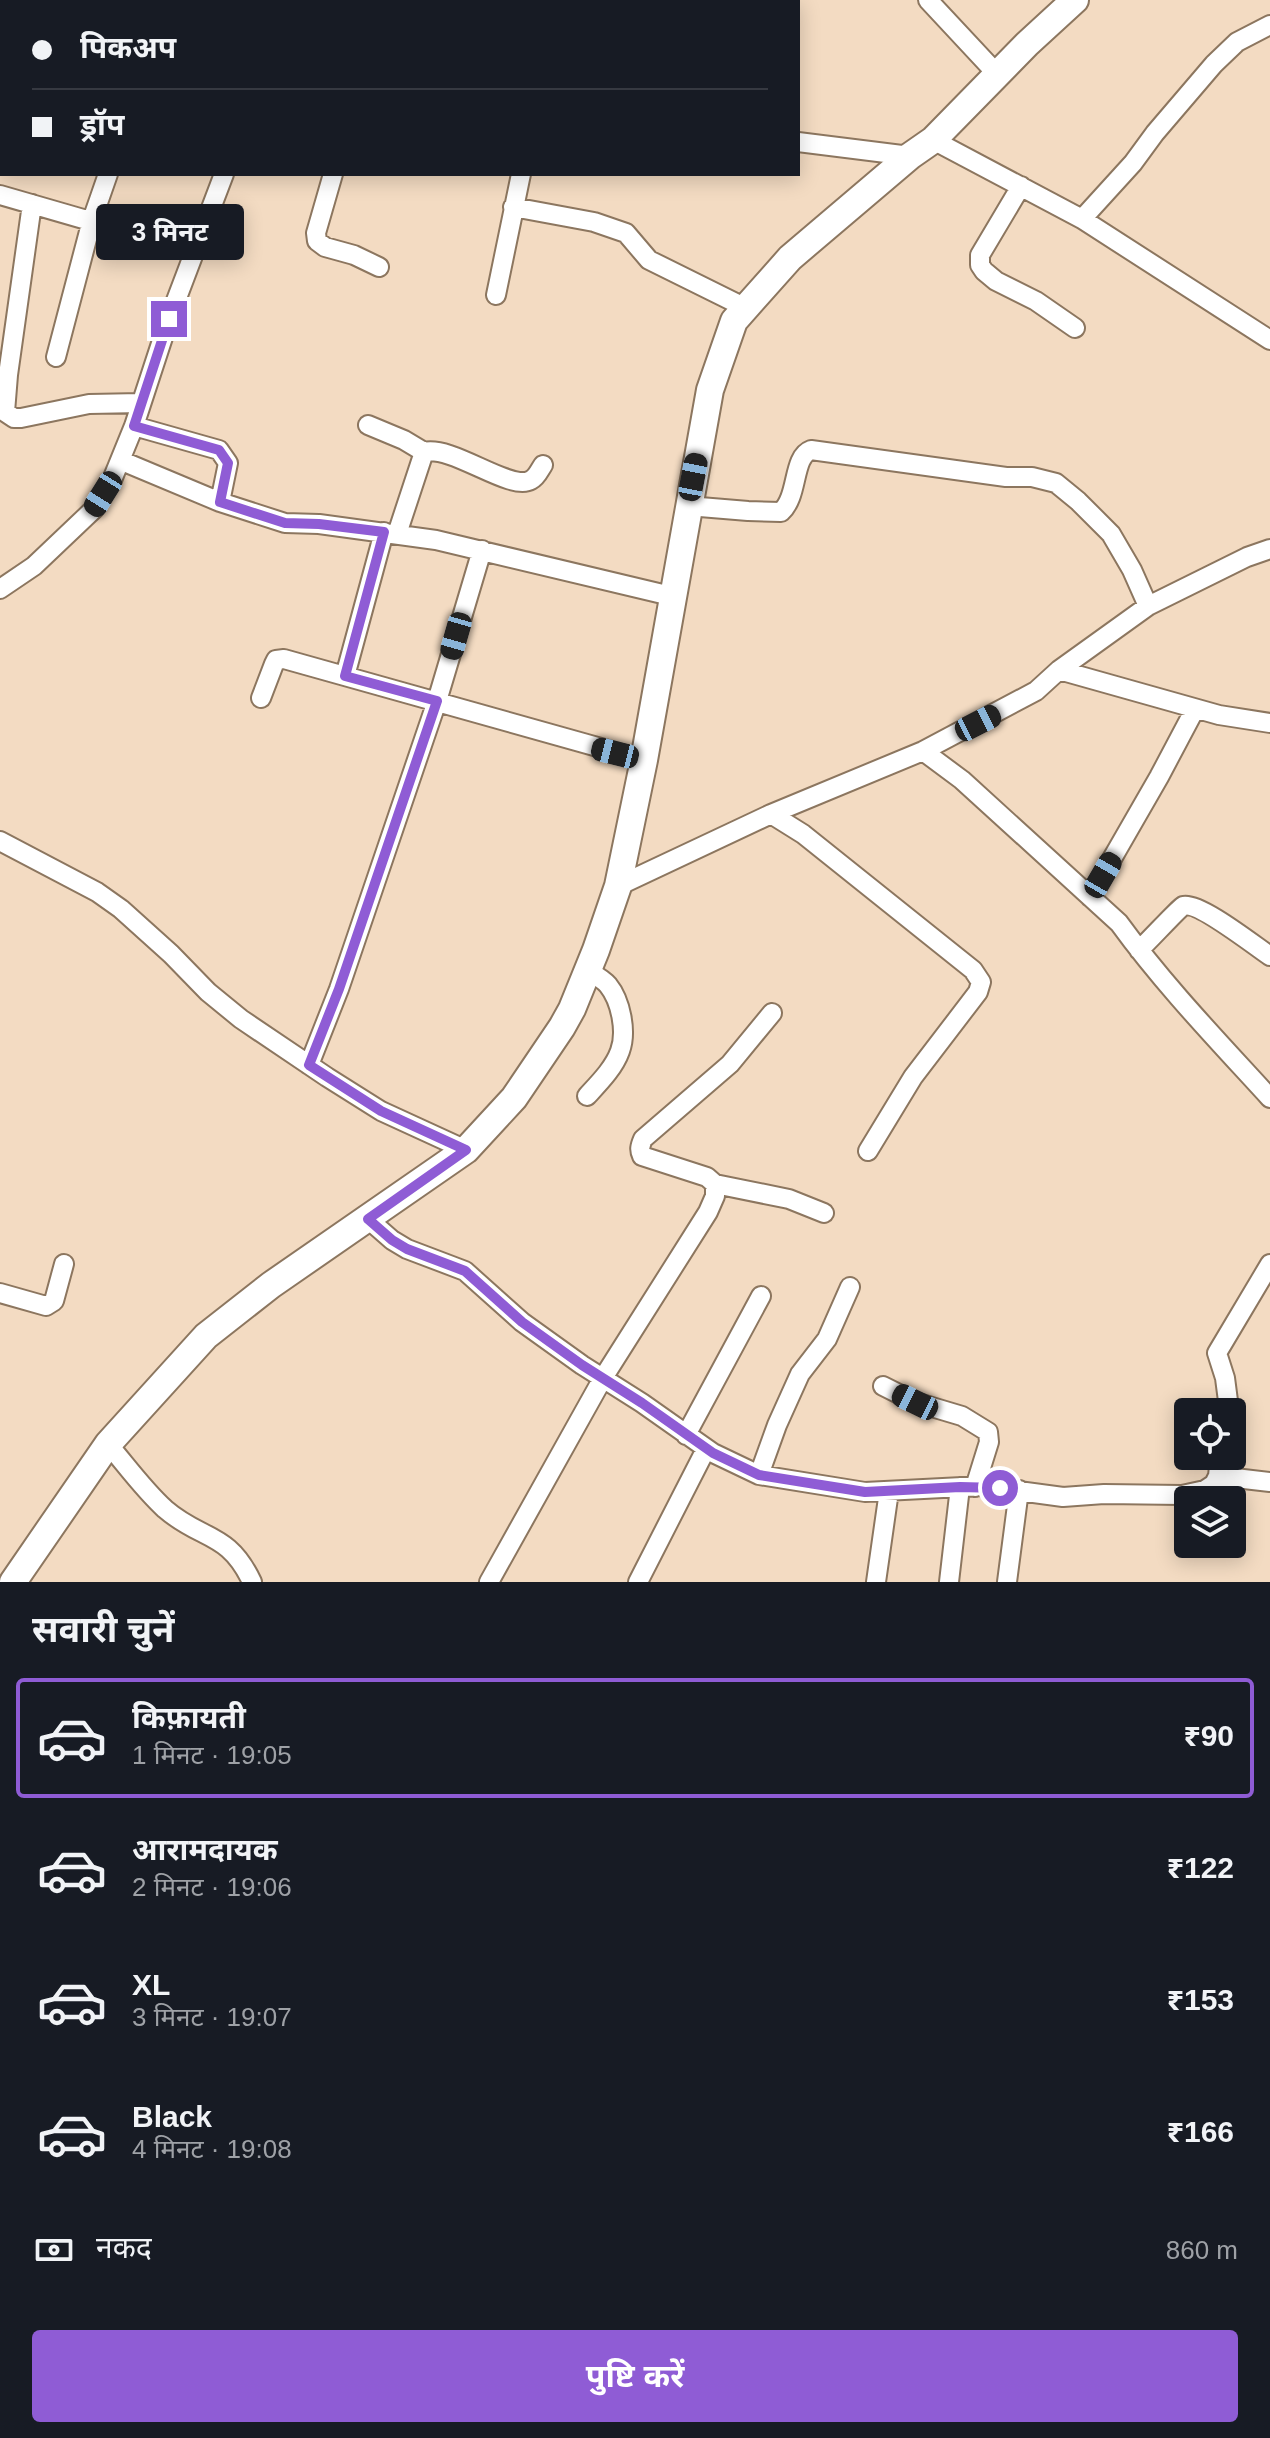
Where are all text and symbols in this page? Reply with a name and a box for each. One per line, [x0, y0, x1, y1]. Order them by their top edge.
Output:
text: पिकअप [80, 31, 176, 64]
text: ड्रॉप [80, 108, 124, 141]
callout: 3 मिनट [95, 203, 243, 259]
text: 3 मिनट [132, 217, 208, 247]
route end [151, 301, 187, 337]
car [677, 451, 709, 503]
car [80, 467, 126, 521]
car [438, 610, 474, 662]
car [951, 701, 1005, 745]
car [589, 736, 641, 770]
car [1081, 848, 1125, 902]
car [888, 1381, 942, 1423]
map controls [1174, 1398, 1246, 1558]
button: locate [1174, 1398, 1246, 1470]
route start [982, 1470, 1018, 1506]
button: layers [1174, 1486, 1246, 1558]
text: सवारी चुनें [32, 1609, 174, 1650]
text: किफ़ायती [132, 1701, 246, 1734]
icon: car [36, 1702, 108, 1774]
text: ₹90 [1183, 1719, 1234, 1752]
text: 1 मिनट · 19:05 [132, 1740, 292, 1770]
text: आरामदायक [132, 1833, 278, 1866]
icon: car [36, 1834, 108, 1906]
text: ₹122 [1167, 1851, 1234, 1884]
text: 2 मिनट · 19:06 [132, 1872, 292, 1902]
icon: car [36, 1966, 108, 2038]
text: XL [132, 1968, 170, 2001]
text: ₹153 [1167, 1983, 1234, 2016]
text: 3 मिनट · 19:07 [132, 2002, 292, 2032]
icon: car [36, 2098, 108, 2170]
text: Black [132, 2100, 212, 2133]
text: ₹166 [1167, 2115, 1234, 2148]
text: 4 मिनट · 19:08 [132, 2134, 292, 2164]
icon: cash [32, 2228, 76, 2272]
text: नकद [96, 2231, 152, 2264]
text: 860 m [1166, 2235, 1238, 2265]
button: पुष्टि करें [32, 2330, 1238, 2422]

